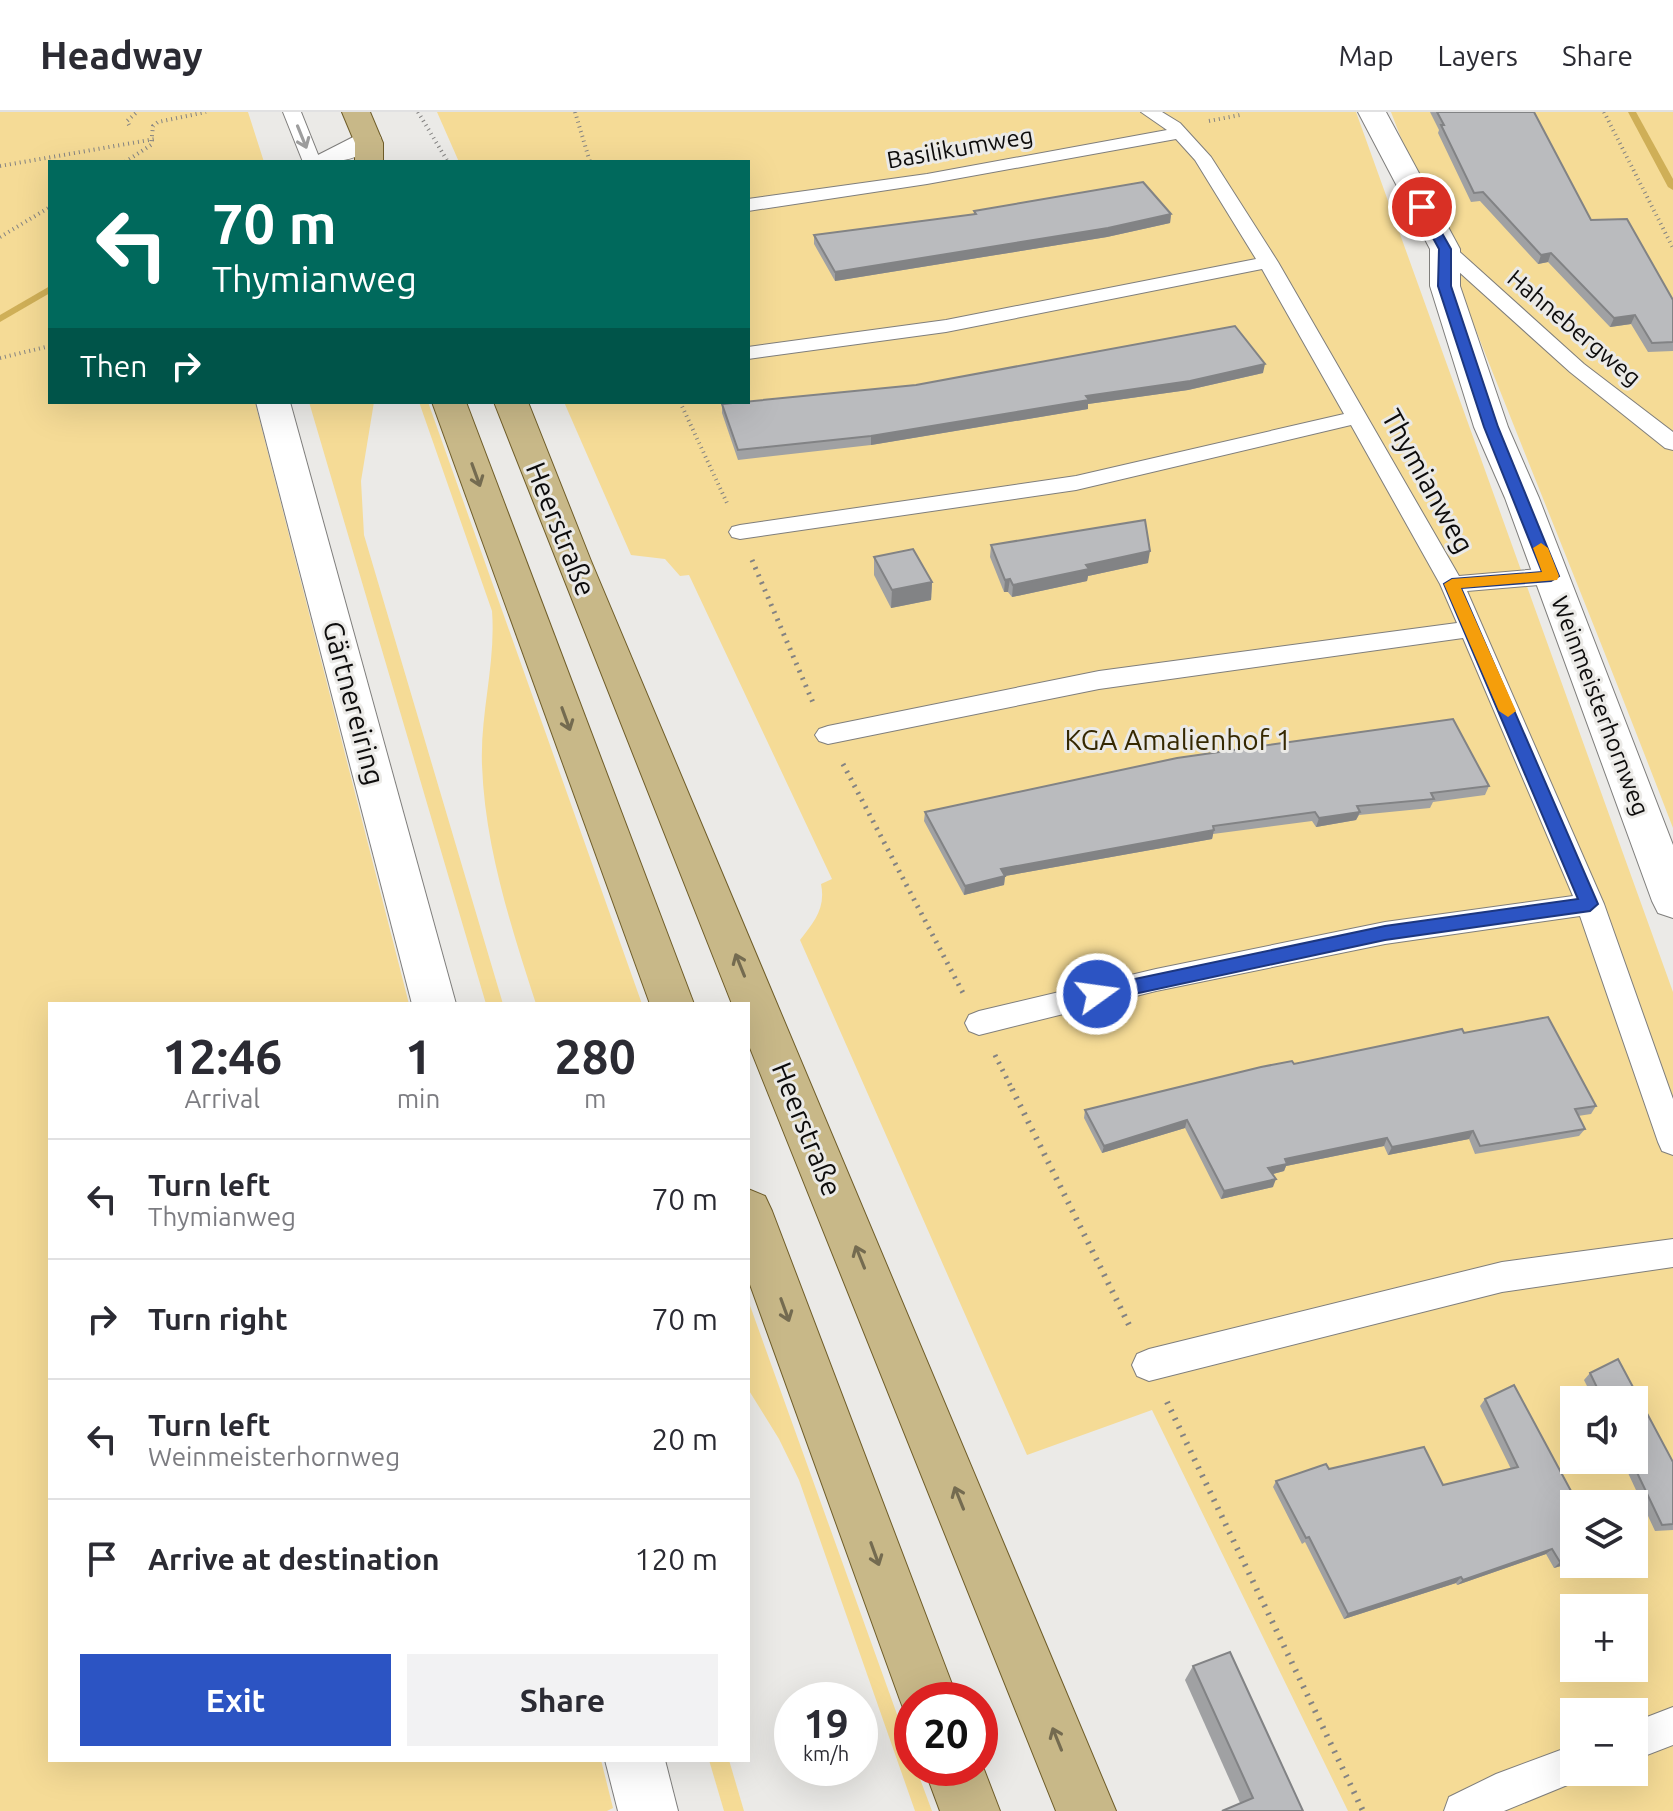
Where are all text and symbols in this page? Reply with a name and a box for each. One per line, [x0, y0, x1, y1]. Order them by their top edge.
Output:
text: Headway [40, 34, 203, 76]
text: Map [1338, 40, 1394, 71]
text: Layers [1438, 40, 1518, 71]
text: Share [1562, 40, 1633, 71]
street label: Basilikumweg [885, 121, 1035, 174]
one-way arrow [295, 124, 310, 149]
pin [1388, 173, 1456, 241]
icon: arrive [1400, 185, 1444, 229]
icon: left [80, 192, 184, 296]
text: 70 m [212, 192, 337, 255]
text: Thymianweg [212, 258, 417, 299]
street label: Hahnebergweg [1502, 264, 1646, 391]
icon: right [164, 344, 208, 388]
text: Then [80, 349, 148, 383]
street label: Thymianweg [1376, 404, 1481, 558]
street label: Heerstraße [521, 457, 602, 600]
one-way arrow [470, 462, 484, 487]
street label: Weinmeisterhornweg [1546, 592, 1655, 819]
street label: Gärtnereiring [318, 618, 391, 788]
one-way arrow [560, 706, 574, 731]
park label: KGA Amalienhof 1 [1064, 724, 1292, 755]
position arrow [1055, 952, 1139, 1036]
one-way arrow [732, 953, 747, 978]
text: 12:46 [162, 1029, 282, 1083]
text: 1 [405, 1029, 432, 1083]
text: 280 [555, 1029, 636, 1083]
street label: Heerstraße [767, 1057, 848, 1200]
text: Arrival [184, 1084, 260, 1113]
text: min [397, 1084, 440, 1113]
text: m [584, 1084, 606, 1113]
text: Turn left [148, 1168, 270, 1202]
icon: left [80, 1177, 124, 1221]
text: 70 m [651, 1182, 718, 1216]
text: Thymianweg [148, 1202, 296, 1231]
one-way arrow [852, 1245, 866, 1270]
icon: right [80, 1297, 124, 1341]
one-way arrow [779, 1297, 793, 1322]
text: Turn right [148, 1302, 288, 1336]
text: 70 m [651, 1302, 718, 1336]
map controls [1560, 1386, 1648, 1786]
button: sound [1560, 1386, 1648, 1474]
text: Turn left [148, 1408, 270, 1442]
icon: left [80, 1417, 124, 1461]
text: 20 m [651, 1422, 718, 1456]
text: Weinmeisterhornweg [148, 1442, 400, 1471]
one-way arrow [950, 1486, 965, 1511]
button: layers [1560, 1490, 1648, 1578]
icon: arrive [80, 1537, 124, 1581]
one-way arrow [869, 1541, 883, 1566]
text: Arrive at destination [148, 1542, 440, 1576]
text: 120 m [634, 1542, 718, 1576]
button: + [1560, 1594, 1648, 1682]
button: Exit [80, 1654, 391, 1746]
button: Share [407, 1654, 718, 1746]
speed limit sign: 20 [894, 1682, 998, 1786]
button: − [1560, 1698, 1648, 1786]
text: 19 [803, 1701, 849, 1746]
one-way arrow [1049, 1727, 1063, 1752]
text: km/h [803, 1742, 849, 1765]

